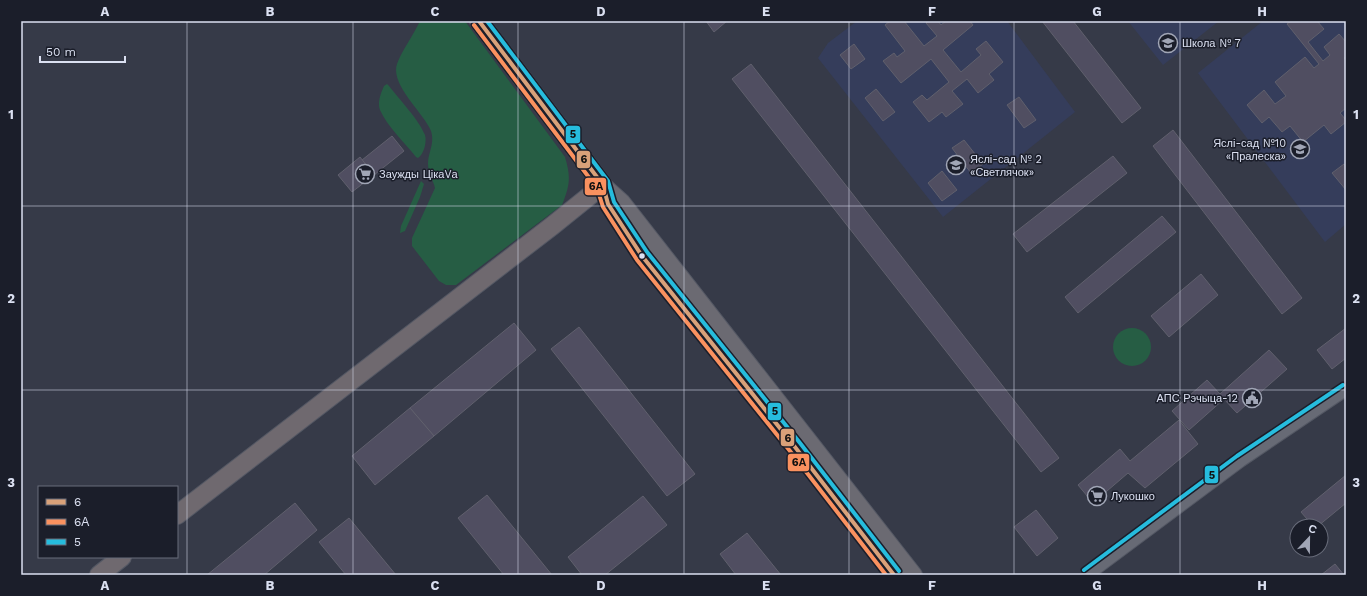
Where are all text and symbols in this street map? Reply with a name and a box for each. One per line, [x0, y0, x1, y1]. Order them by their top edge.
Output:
text: A [101, 4, 110, 19]
text: B [266, 4, 275, 19]
text: C [431, 4, 440, 19]
text: D [596, 4, 606, 19]
text: E [762, 4, 770, 19]
text: F [928, 4, 936, 19]
text: G [1092, 4, 1102, 19]
text: H [1257, 4, 1267, 19]
school or university icon: Школа № 7 [1157, 32, 1179, 54]
place label: Школа № 7 [1182, 37, 1241, 50]
scale bar [40, 38, 125, 64]
text: 50 m [46, 45, 76, 59]
text: 1 [8, 107, 14, 122]
text: 1 [1353, 107, 1359, 122]
line badge: 5 [565, 125, 581, 144]
text: 5 [570, 128, 576, 141]
place label: Яслі-сад №10 «Пралеска» [1213, 137, 1286, 163]
school or university icon: Яслі-сад №10 «Пралеска» [1289, 138, 1311, 160]
line badge: 6 [576, 150, 591, 169]
text: 6 [581, 153, 588, 166]
place label: Яслі-сад № 2 «Светлячок» [970, 153, 1042, 179]
school or university icon: Яслі-сад № 2 «Светлячок» [945, 154, 967, 176]
supermarket icon: Заужды ЦікаVа [354, 163, 376, 185]
place label: Заужды ЦікаVа [379, 168, 459, 181]
line badge: 6А [584, 177, 607, 196]
text: 6А [589, 180, 603, 193]
unlabelled marker [637, 251, 647, 261]
text: 2 [7, 291, 15, 306]
text: 2 [1352, 291, 1360, 306]
public building icon: АПС Рэчыца-12 [1241, 387, 1263, 409]
place label: АПС Рэчыца-12 [1157, 392, 1238, 405]
line badge: 5 [767, 402, 782, 421]
text: 5 [772, 405, 778, 418]
line badge: 6 [780, 428, 795, 447]
text: 6 [785, 432, 792, 445]
line badge: 6А [787, 453, 810, 472]
text: 6А [792, 456, 806, 469]
line badge: 5 [1204, 465, 1219, 484]
text: 5 [1209, 469, 1215, 482]
text: 3 [7, 475, 15, 490]
text: 3 [1352, 475, 1360, 490]
supermarket icon: Лукошко [1086, 485, 1108, 507]
legend [38, 486, 178, 558]
place label: Лукошко [1111, 490, 1155, 503]
text: 6 [74, 495, 81, 509]
text: 6А [74, 515, 89, 529]
north arrow [1289, 518, 1329, 558]
text: С [1306, 522, 1319, 537]
text: 5 [74, 535, 81, 549]
text: A [101, 578, 110, 593]
text: B [266, 578, 275, 593]
text: C [431, 578, 440, 593]
text: D [596, 578, 606, 593]
text: E [762, 578, 770, 593]
text: F [928, 578, 936, 593]
text: G [1092, 578, 1102, 593]
text: H [1257, 578, 1267, 593]

